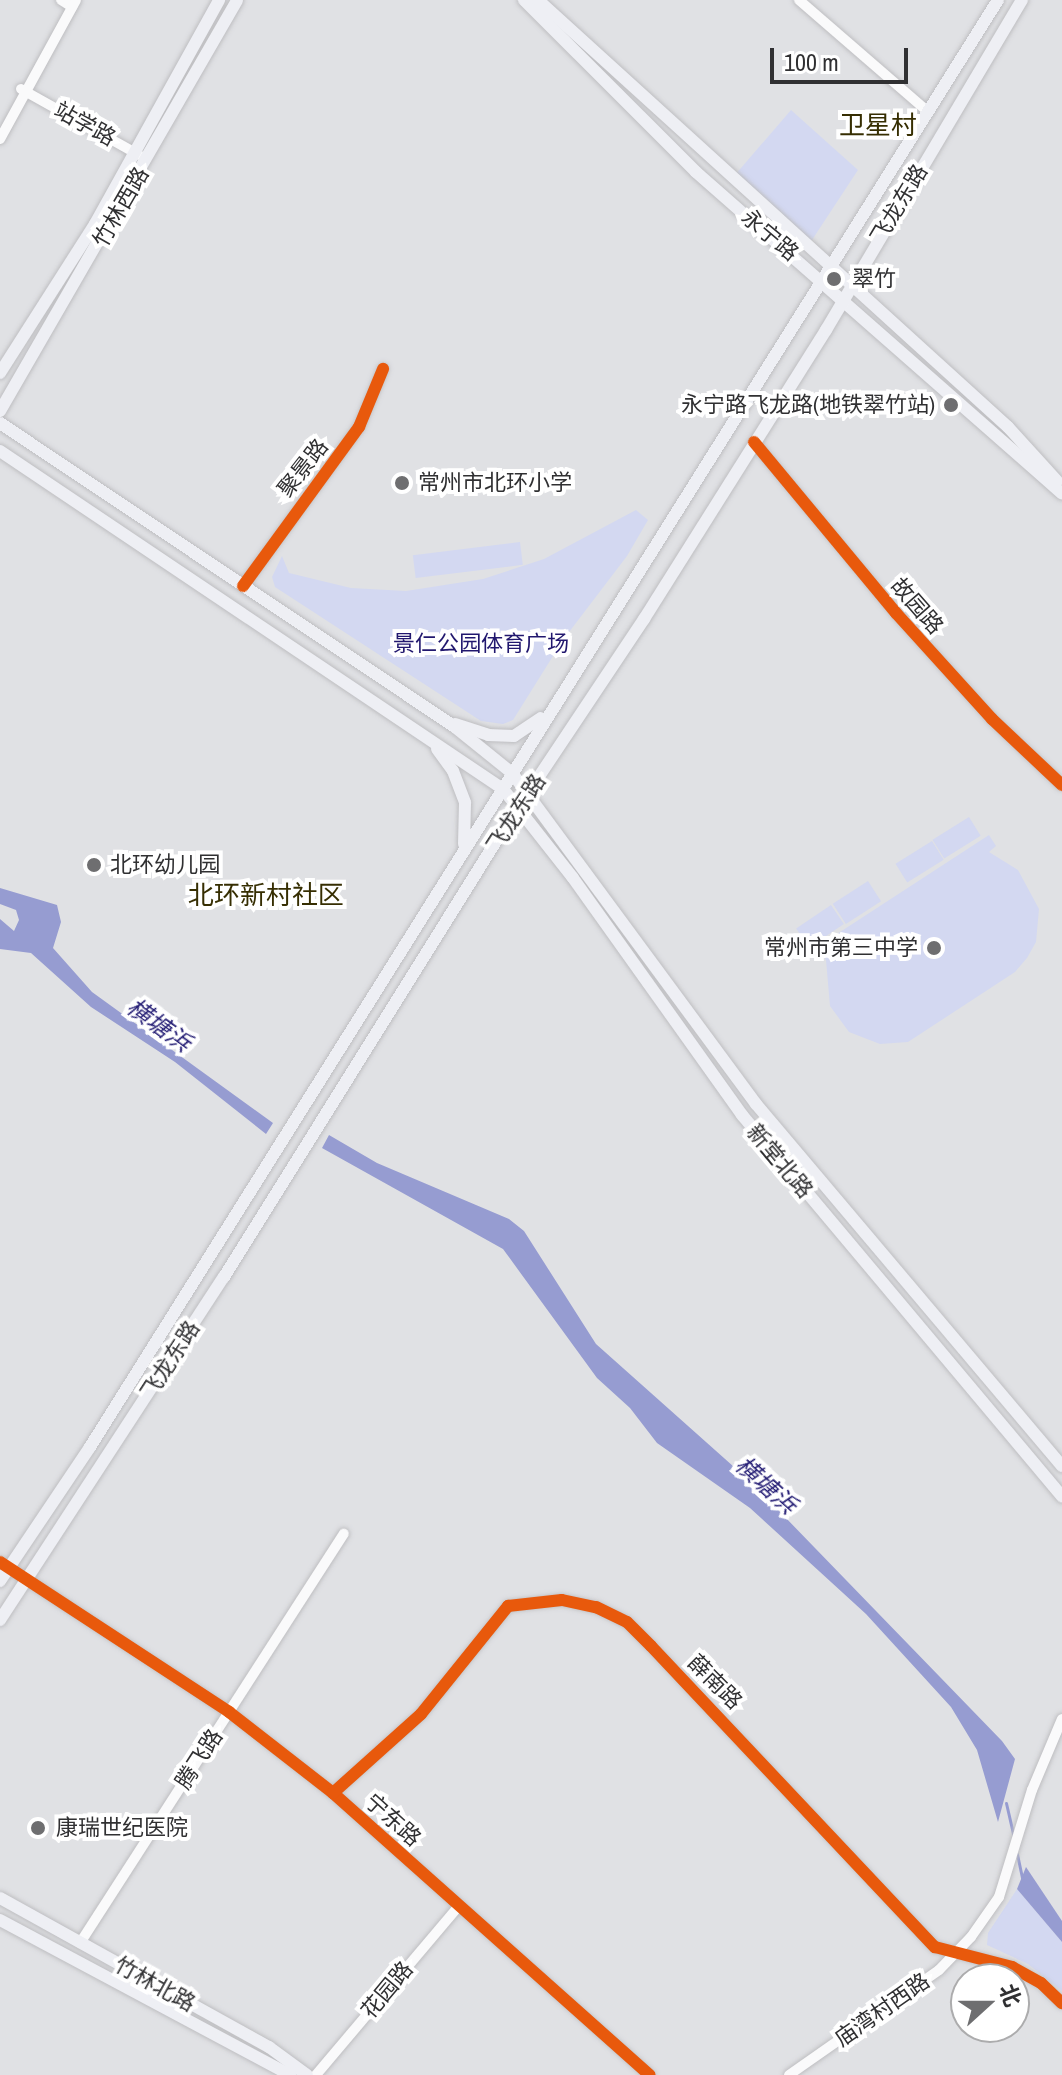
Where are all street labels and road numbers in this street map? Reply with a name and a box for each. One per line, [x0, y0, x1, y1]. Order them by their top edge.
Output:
street label: 站学路 [50, 96, 120, 152]
street label: 飞龙东路 [865, 159, 933, 249]
street label: 竹林西路 [88, 162, 154, 252]
street label: 永宁路 [736, 204, 804, 266]
street label: 聚景路 [272, 434, 334, 502]
street label: 故园路 [885, 572, 949, 640]
street label: 飞龙东路 [481, 769, 551, 857]
street label: 新堂北路 [742, 1119, 818, 1203]
street label: 飞龙东路 [135, 1316, 205, 1404]
street label: 薛南路 [682, 1649, 748, 1715]
street label: 腾飞路 [170, 1724, 228, 1794]
street label: 宁东路 [360, 1788, 426, 1852]
street label: 竹林北路 [110, 1951, 200, 2017]
street label: 花园路 [356, 1956, 418, 2024]
street label: 庙湾村西路 [829, 1968, 935, 2052]

